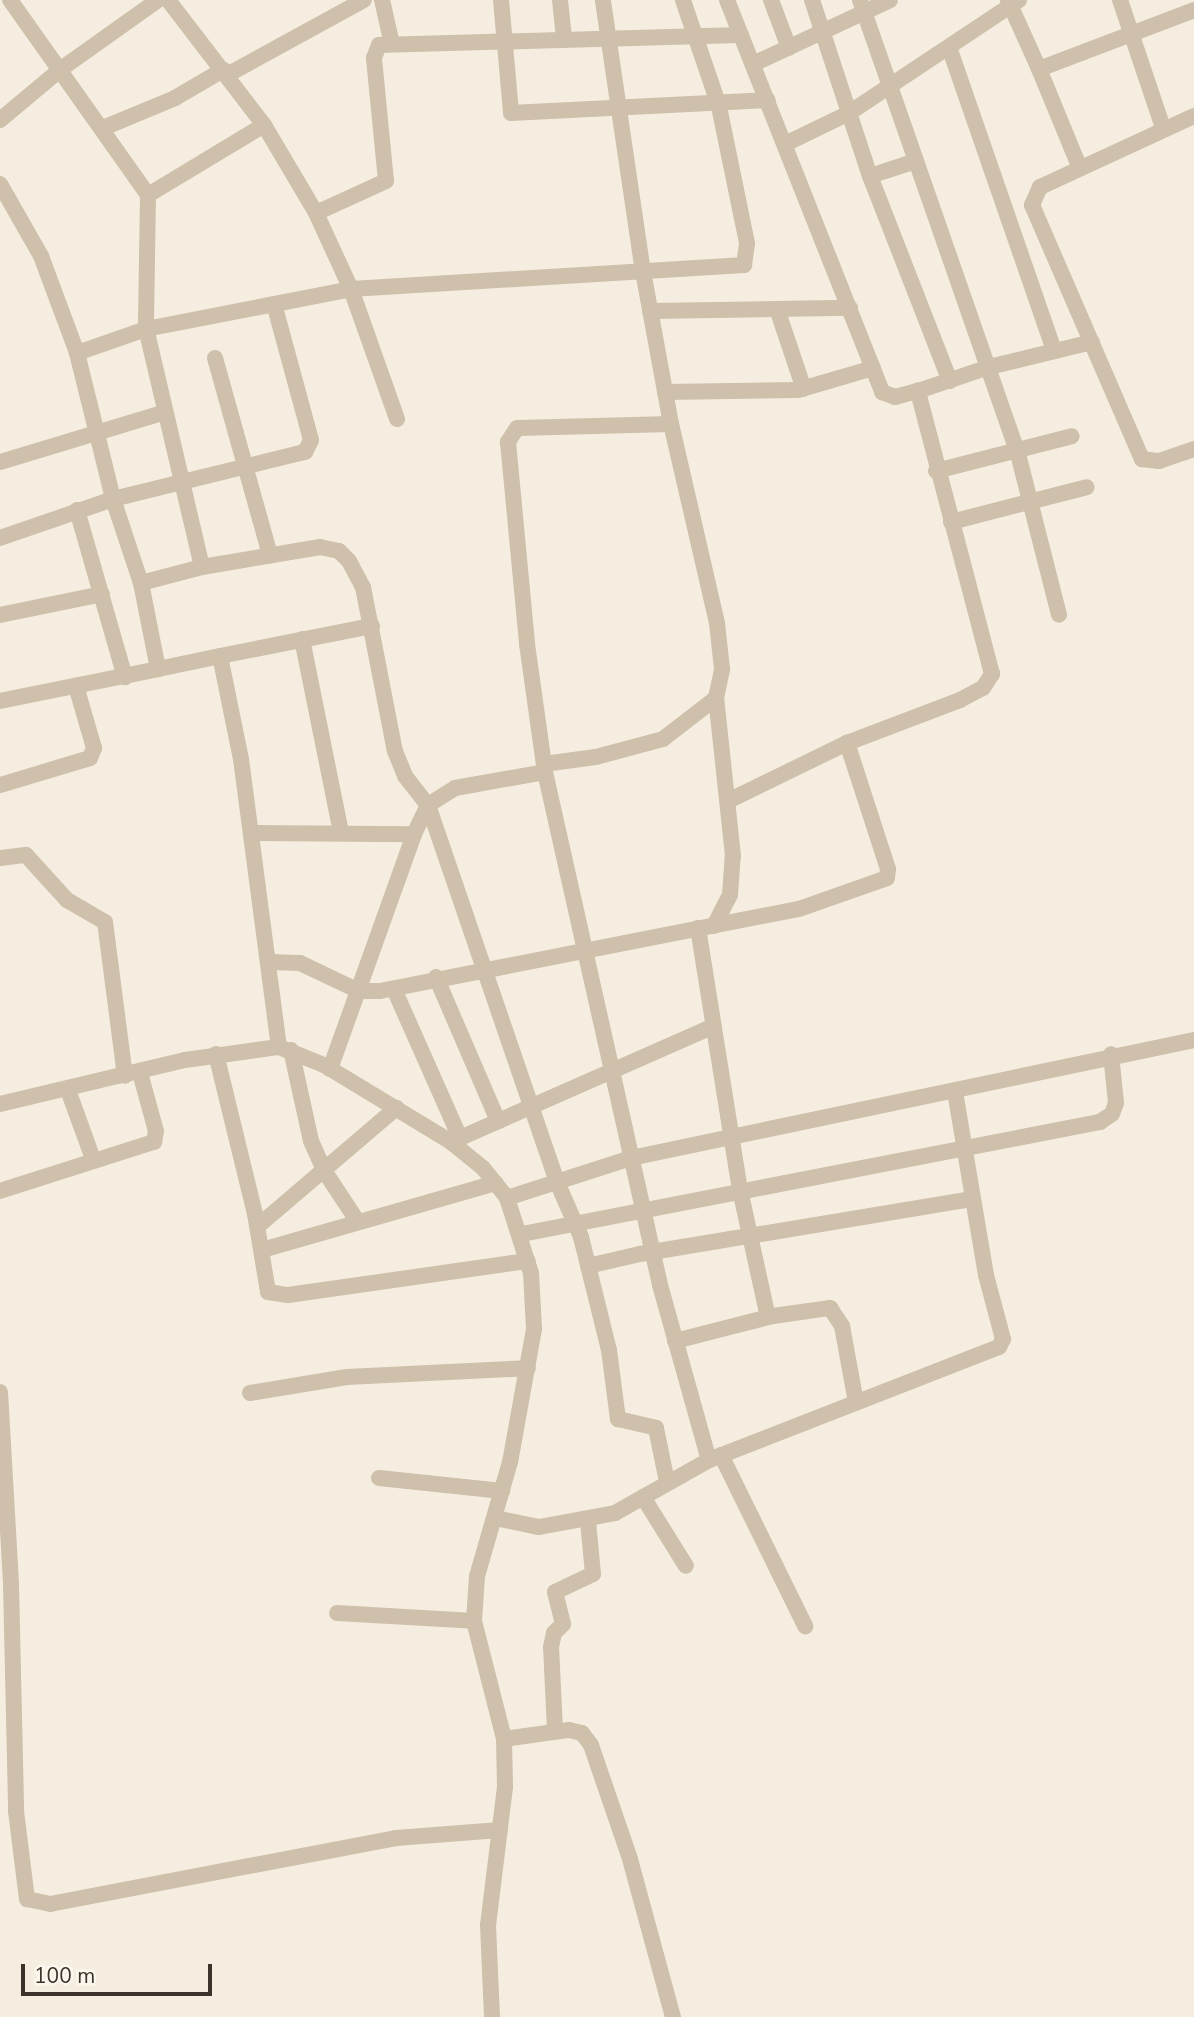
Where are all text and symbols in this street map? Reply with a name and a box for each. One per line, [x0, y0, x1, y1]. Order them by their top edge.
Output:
scale bar [24, 1951, 215, 1995]
text: 100 m [34, 1962, 95, 1990]

